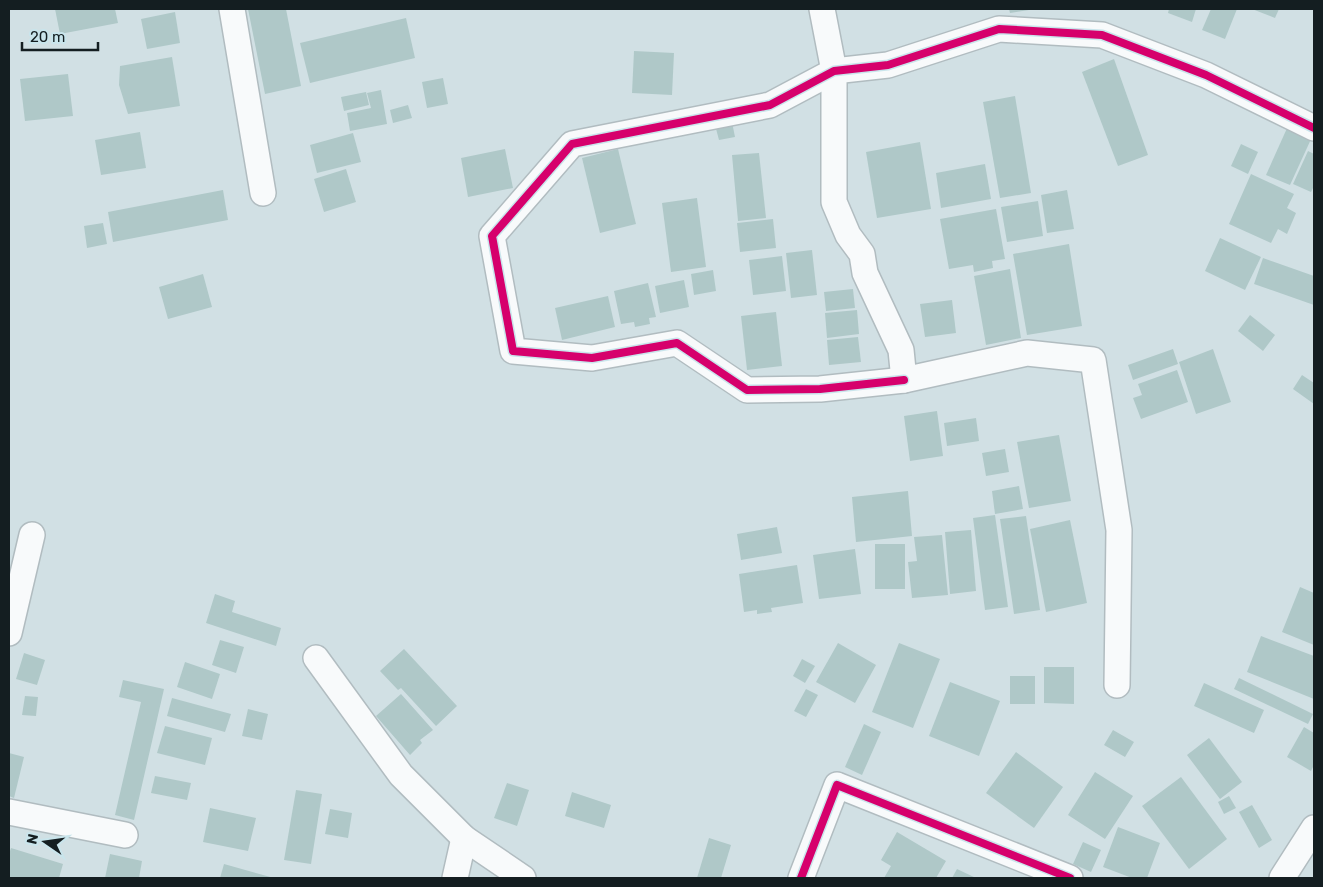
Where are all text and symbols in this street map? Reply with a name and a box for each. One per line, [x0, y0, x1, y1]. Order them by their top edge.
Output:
scale bar [22, 20, 99, 52]
text: 20 m [30, 28, 65, 46]
north arrow [20, 817, 70, 867]
text: N [23, 832, 42, 846]

